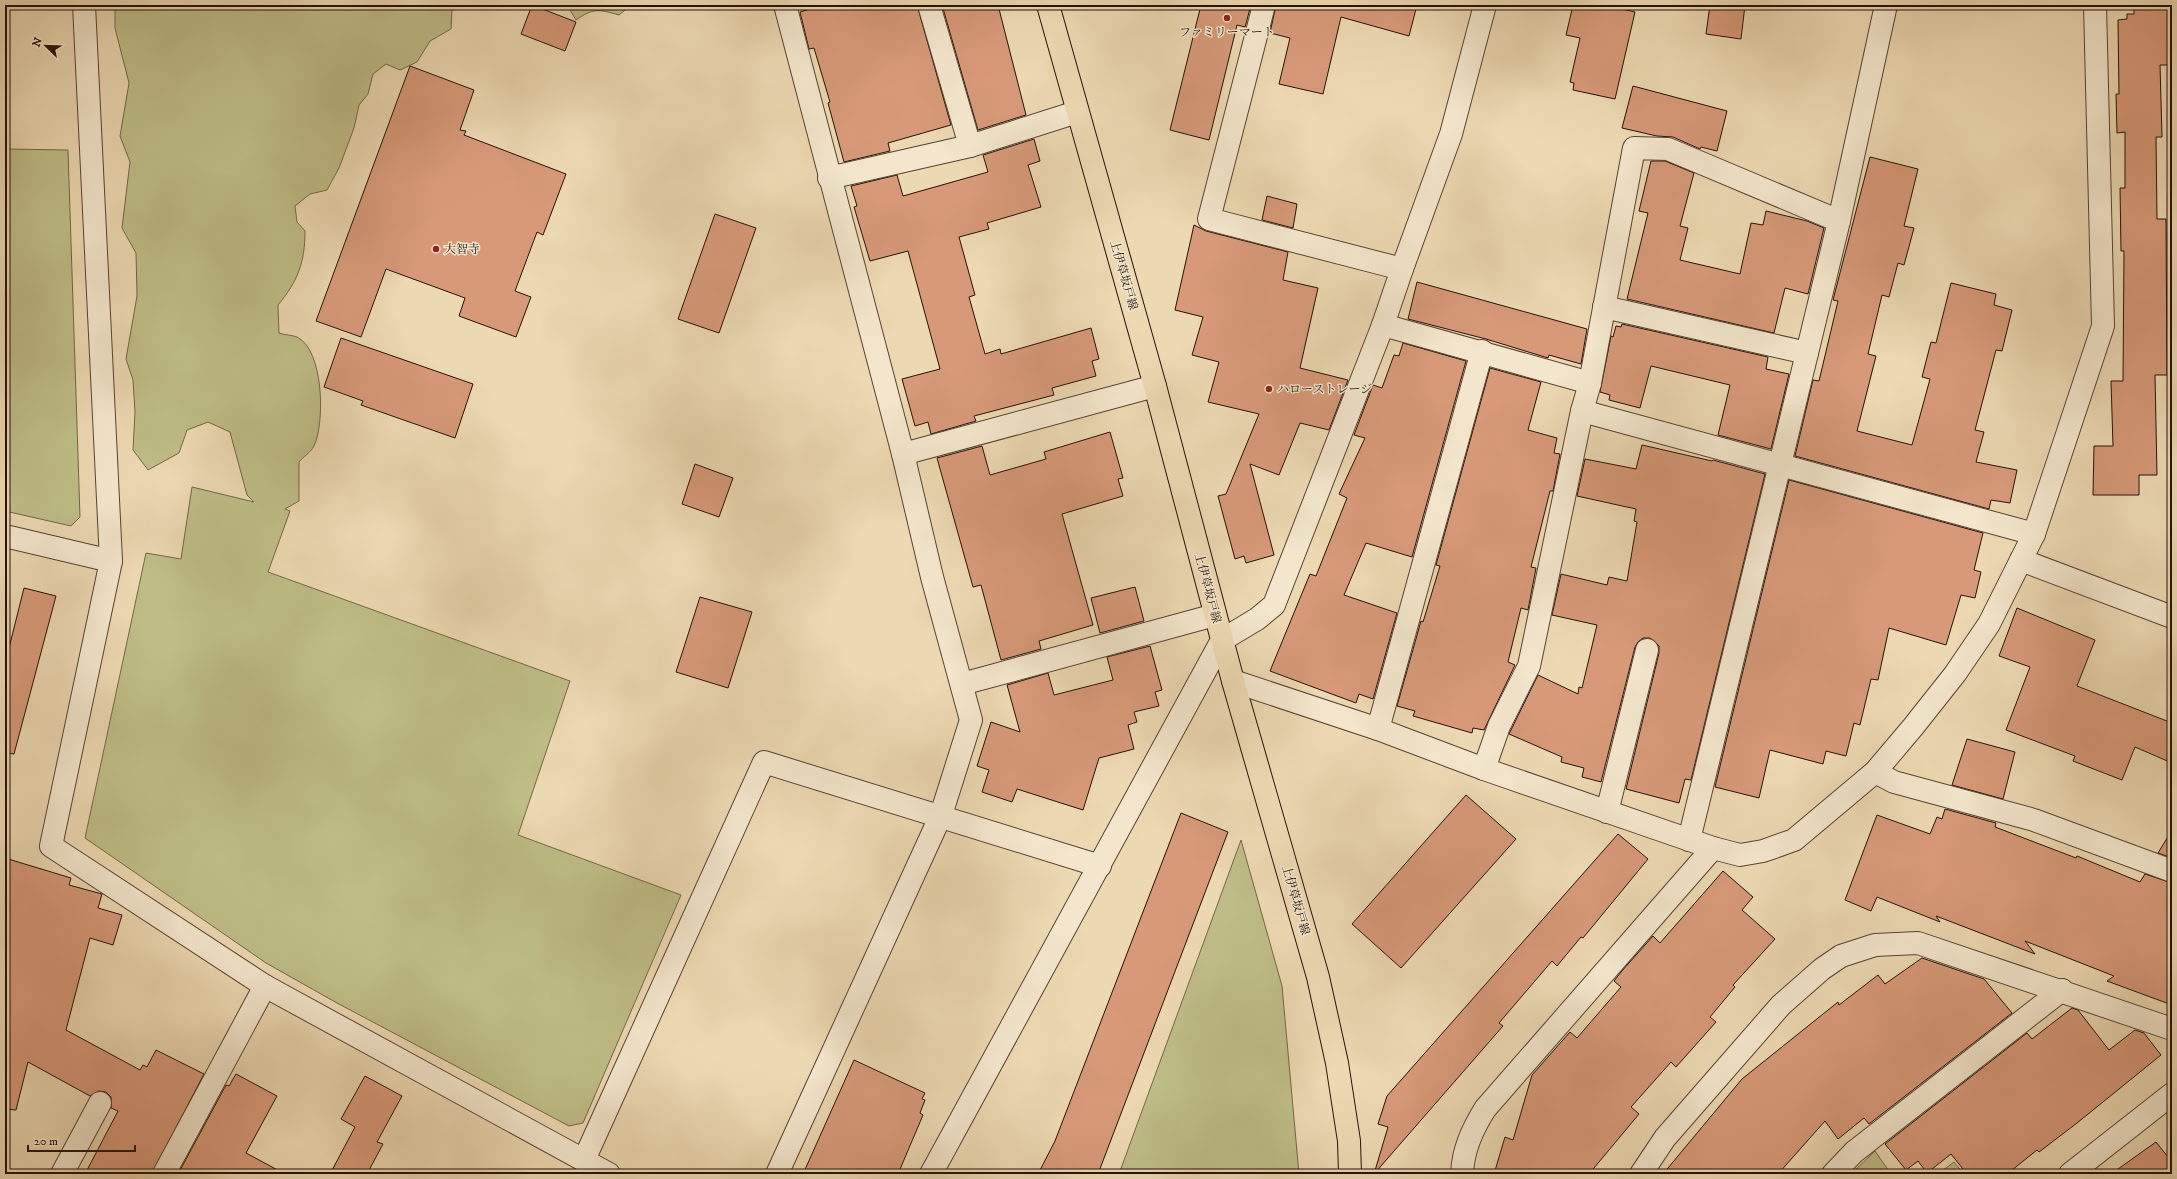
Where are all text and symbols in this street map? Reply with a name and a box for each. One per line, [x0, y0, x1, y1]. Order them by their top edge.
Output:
marker: ファミリーマート [1222, 13, 1232, 23]
place label: ファミリーマート [1179, 25, 1275, 40]
north arrow [26, 26, 66, 66]
text: N [30, 36, 46, 49]
street label: 上伊草坂戸線 [1106, 238, 1141, 312]
place label: 大智寺 [444, 242, 480, 257]
marker: 大智寺 [431, 244, 441, 254]
place label: ハローストレージ [1277, 382, 1372, 397]
marker: ハローストレージ [1264, 384, 1274, 394]
street label: 上伊草坂戸線 [1191, 551, 1224, 625]
street label: 上伊草坂戸線 [1278, 863, 1313, 937]
scale bar [28, 1127, 135, 1153]
text: 20 m [34, 1134, 58, 1149]

